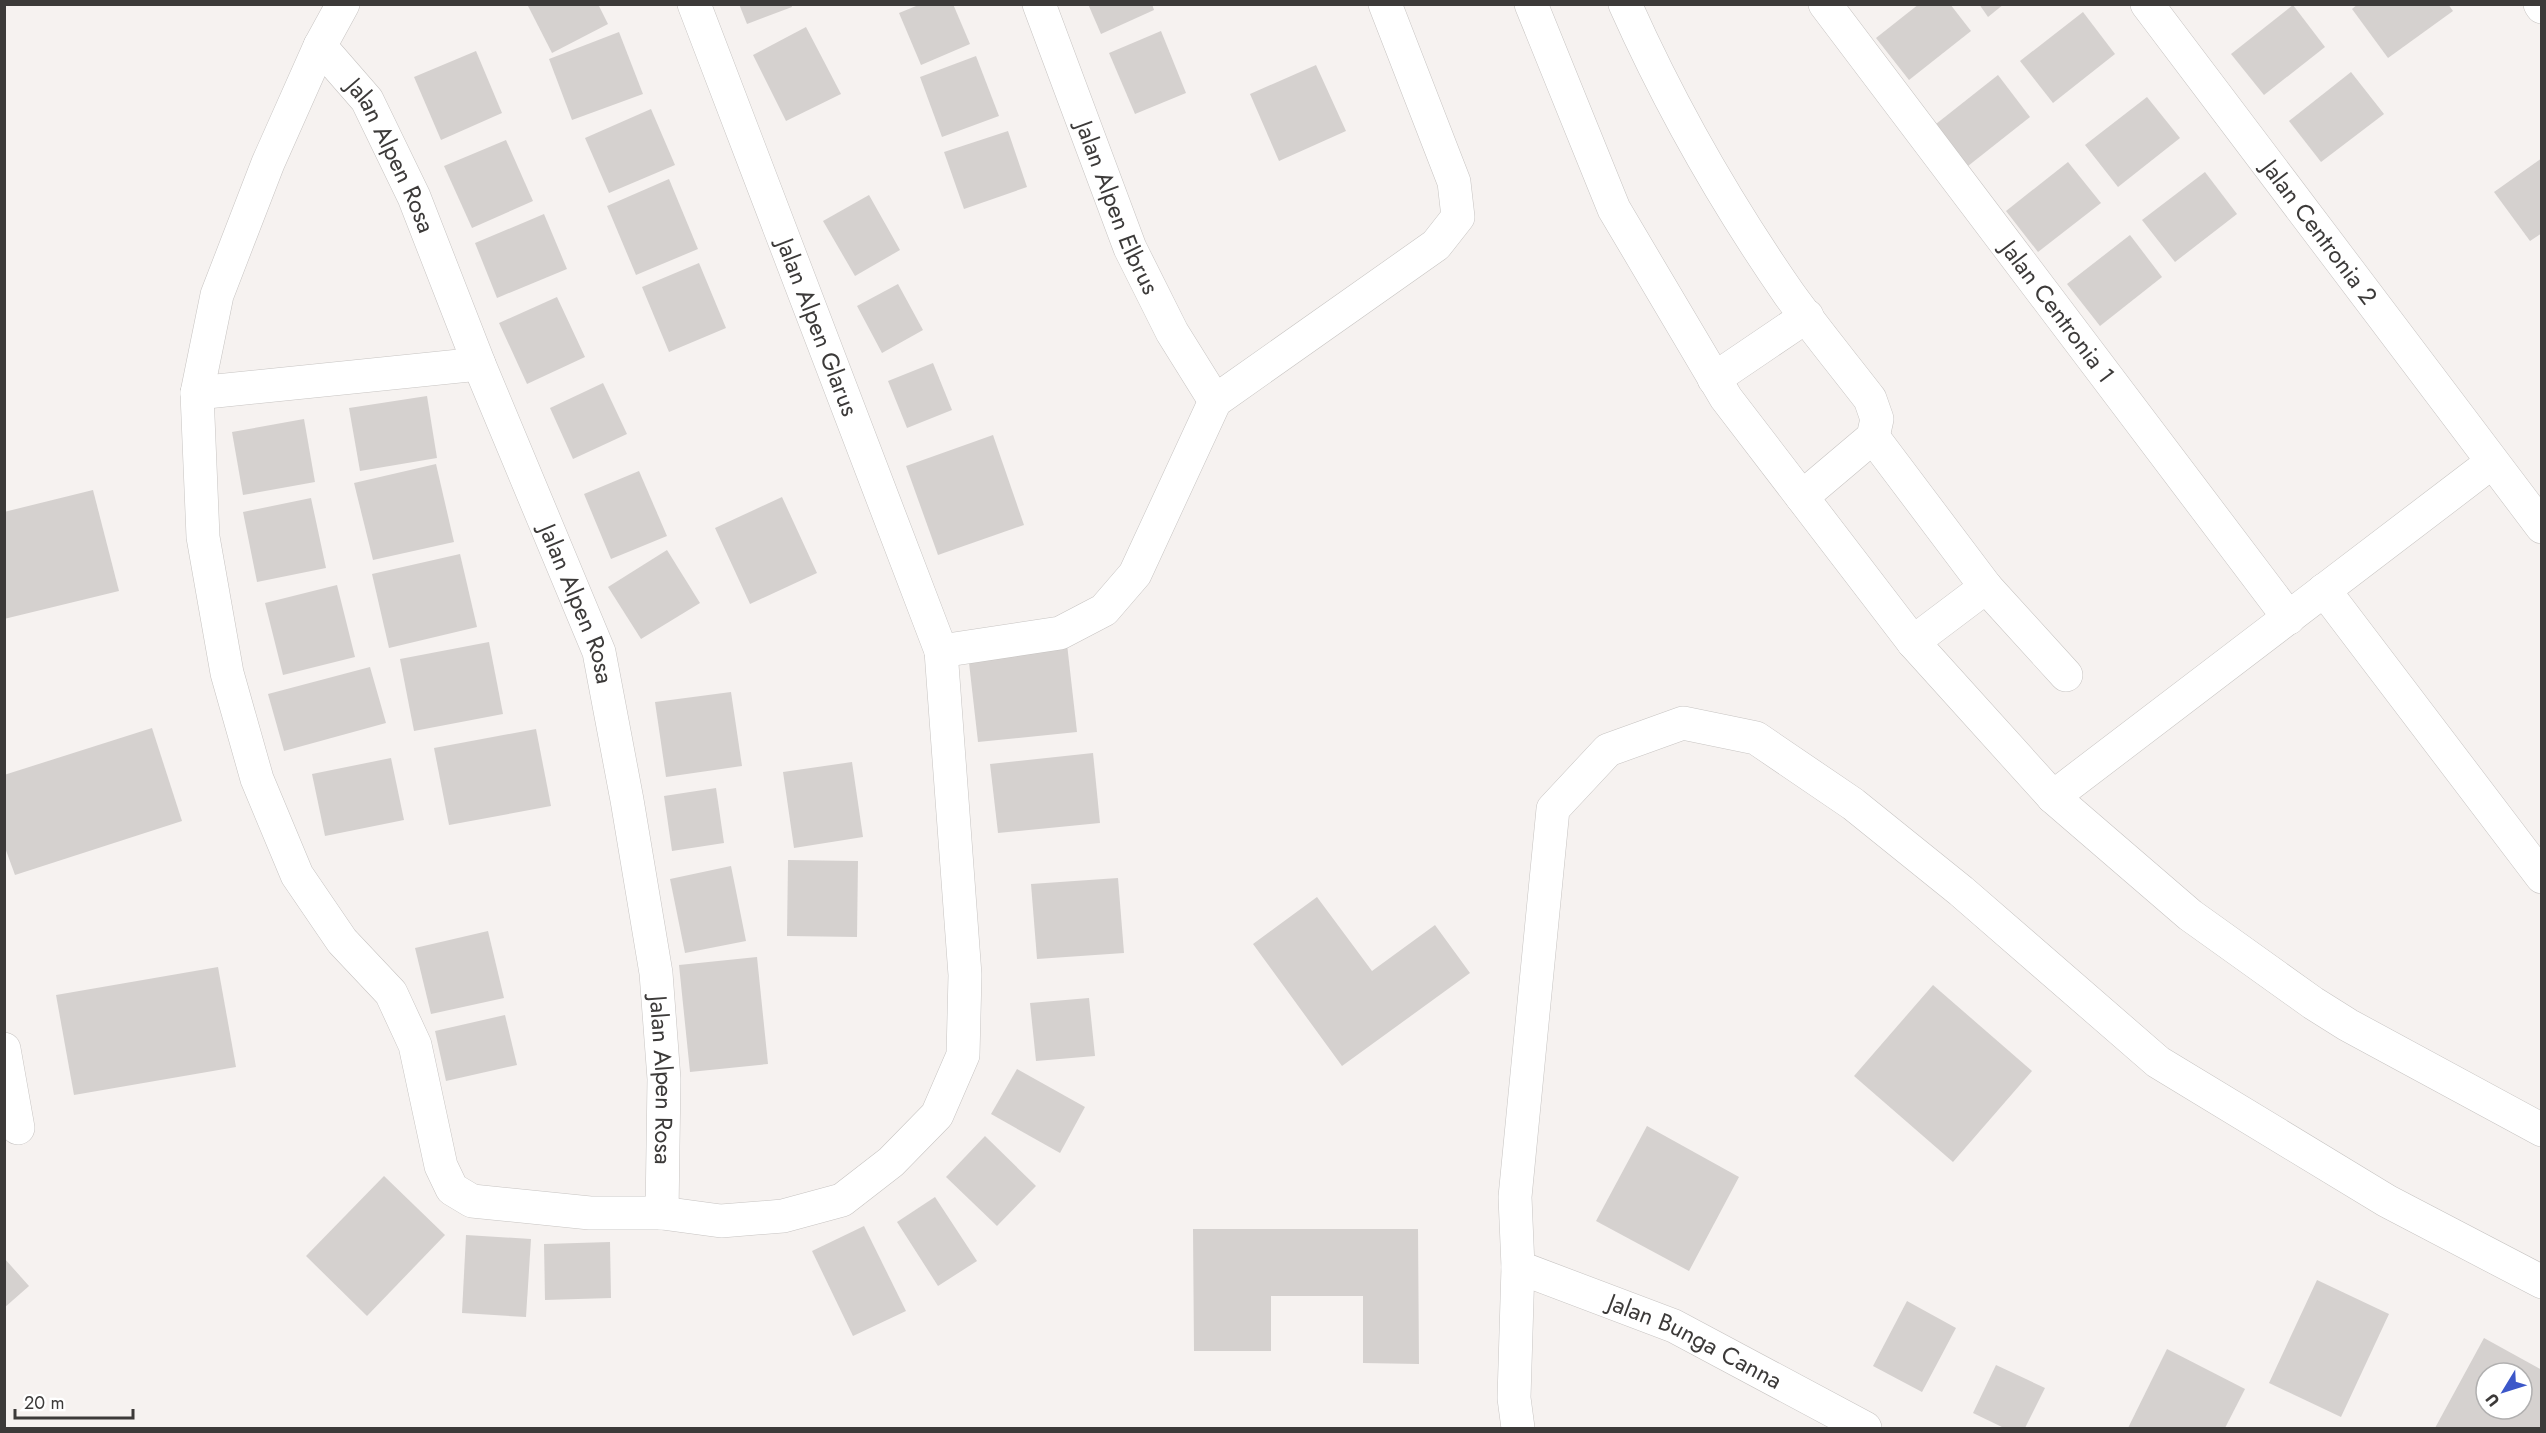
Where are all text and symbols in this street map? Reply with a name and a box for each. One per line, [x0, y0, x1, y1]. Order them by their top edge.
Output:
street label: Jalan Alpen Rosa [336, 68, 444, 238]
street label: Jalan Alpen Elbrus [1066, 113, 1168, 300]
street label: Jalan Centronia 2 [2252, 150, 2386, 312]
street label: Jalan Alpen Glarus [767, 230, 868, 421]
street label: Jalan Centronia 1 [1991, 231, 2124, 390]
street label: Jalan Alpen Rosa [529, 516, 623, 687]
street label: Jalan Alpen Rosa [641, 991, 682, 1165]
street label: Jalan Bunga Canna [1600, 1283, 1789, 1398]
north arrow [2474, 1361, 2534, 1421]
scale bar [15, 1382, 134, 1420]
text: U [2480, 1388, 2505, 1411]
text: 20 m [24, 1390, 64, 1416]

